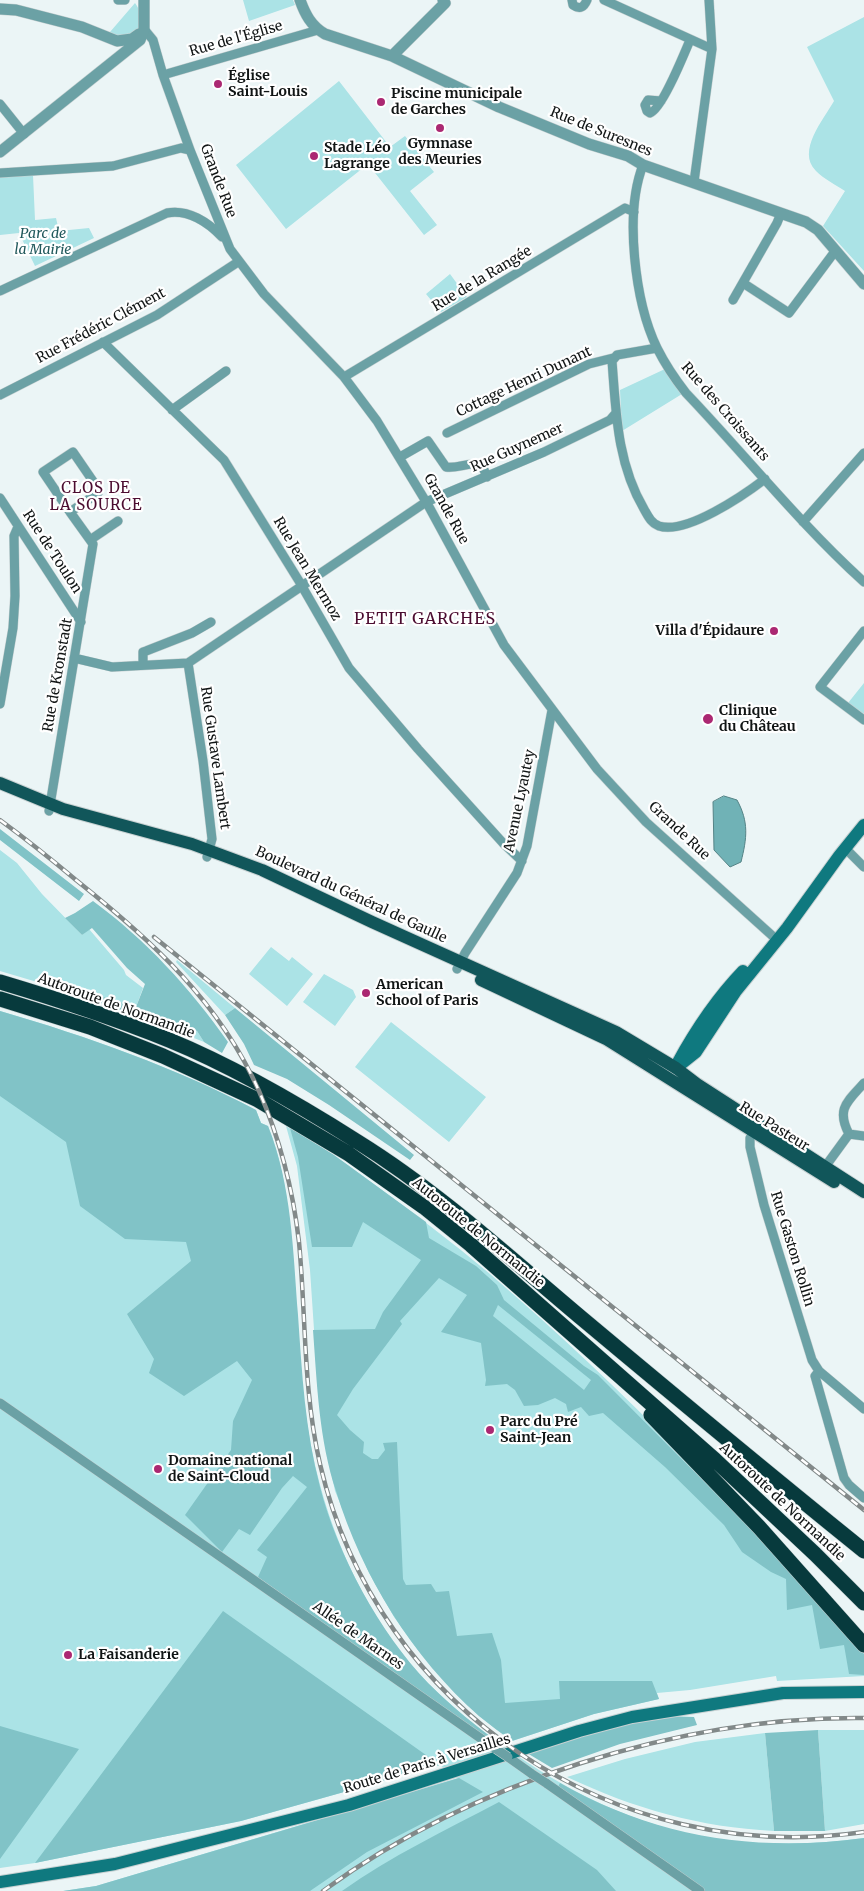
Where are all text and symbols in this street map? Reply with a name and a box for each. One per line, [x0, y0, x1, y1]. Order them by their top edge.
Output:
street label: Rue de l'Église [187, 18, 285, 60]
place label: Église Saint-Louis [228, 68, 308, 100]
marker: Église Saint-Louis [212, 78, 224, 90]
place label: Piscine municipale de Garches [391, 86, 522, 118]
marker: Piscine municipale de Garches [375, 96, 387, 108]
street label: Rue de Suresnes [547, 104, 655, 160]
marker: Gymnase des Meuries [434, 122, 446, 134]
place label: Gymnase des Meuries [398, 136, 482, 168]
place label: Stade Léo Lagrange [324, 140, 391, 172]
street label: Grande Rue [196, 142, 240, 220]
marker: Stade Léo Lagrange [308, 150, 320, 162]
park label: Parc de la Mairie [15, 226, 71, 258]
street label: Rue de la Rangée [429, 243, 535, 315]
street label: Rue Frédéric Clément [33, 285, 169, 367]
street label: Cottage Henri Dunant [454, 343, 594, 421]
street label: Rue des Croissants [677, 359, 773, 465]
street label: Rue Guynemer [468, 420, 566, 476]
street label: Grande Rue [420, 471, 472, 547]
district label: CLOS DE LA SOURCE [48, 480, 144, 515]
street label: Rue de Toulon [19, 507, 85, 597]
street label: Rue Jean Mermoz [269, 514, 345, 624]
district label: PETIT GARCHES [352, 609, 498, 629]
street label: Rue de Kronstadt [40, 617, 76, 733]
place label: Villa d'Épidaure [656, 623, 764, 639]
marker: Villa d'Épidaure [768, 625, 780, 637]
street label: Rue Gustave Lambert [197, 685, 233, 831]
place label: Clinique du Château [719, 703, 796, 736]
marker: Clinique du Château [701, 712, 715, 726]
street label: Avenue Lyautey [501, 748, 539, 854]
street label: Grande Rue [645, 798, 713, 864]
street label: Boulevard du Général de Gaulle [253, 843, 449, 947]
street label: Autoroute de Normandie [35, 970, 197, 1042]
place label: American School of Paris [376, 977, 478, 1010]
marker: American School of Paris [360, 987, 372, 999]
street label: Rue Pasteur [736, 1099, 812, 1155]
street label: Autoroute de Normandie [408, 1174, 548, 1292]
street label: Rue Gaston Rollin [766, 1189, 818, 1309]
place label: Parc du Pré Saint-Jean [500, 1414, 578, 1446]
marker: Parc du Pré Saint-Jean [484, 1424, 496, 1436]
street label: Autoroute de Normandie [716, 1439, 848, 1565]
place label: Domaine national de Saint-Cloud [168, 1453, 292, 1485]
marker: Domaine national de Saint-Cloud [152, 1463, 164, 1475]
street label: Allée de Marnes [309, 1598, 407, 1674]
place label: La Faisanderie [78, 1647, 179, 1663]
marker: La Faisanderie [62, 1649, 74, 1661]
street label: Route de Paris à Versailles [341, 1731, 513, 1797]

